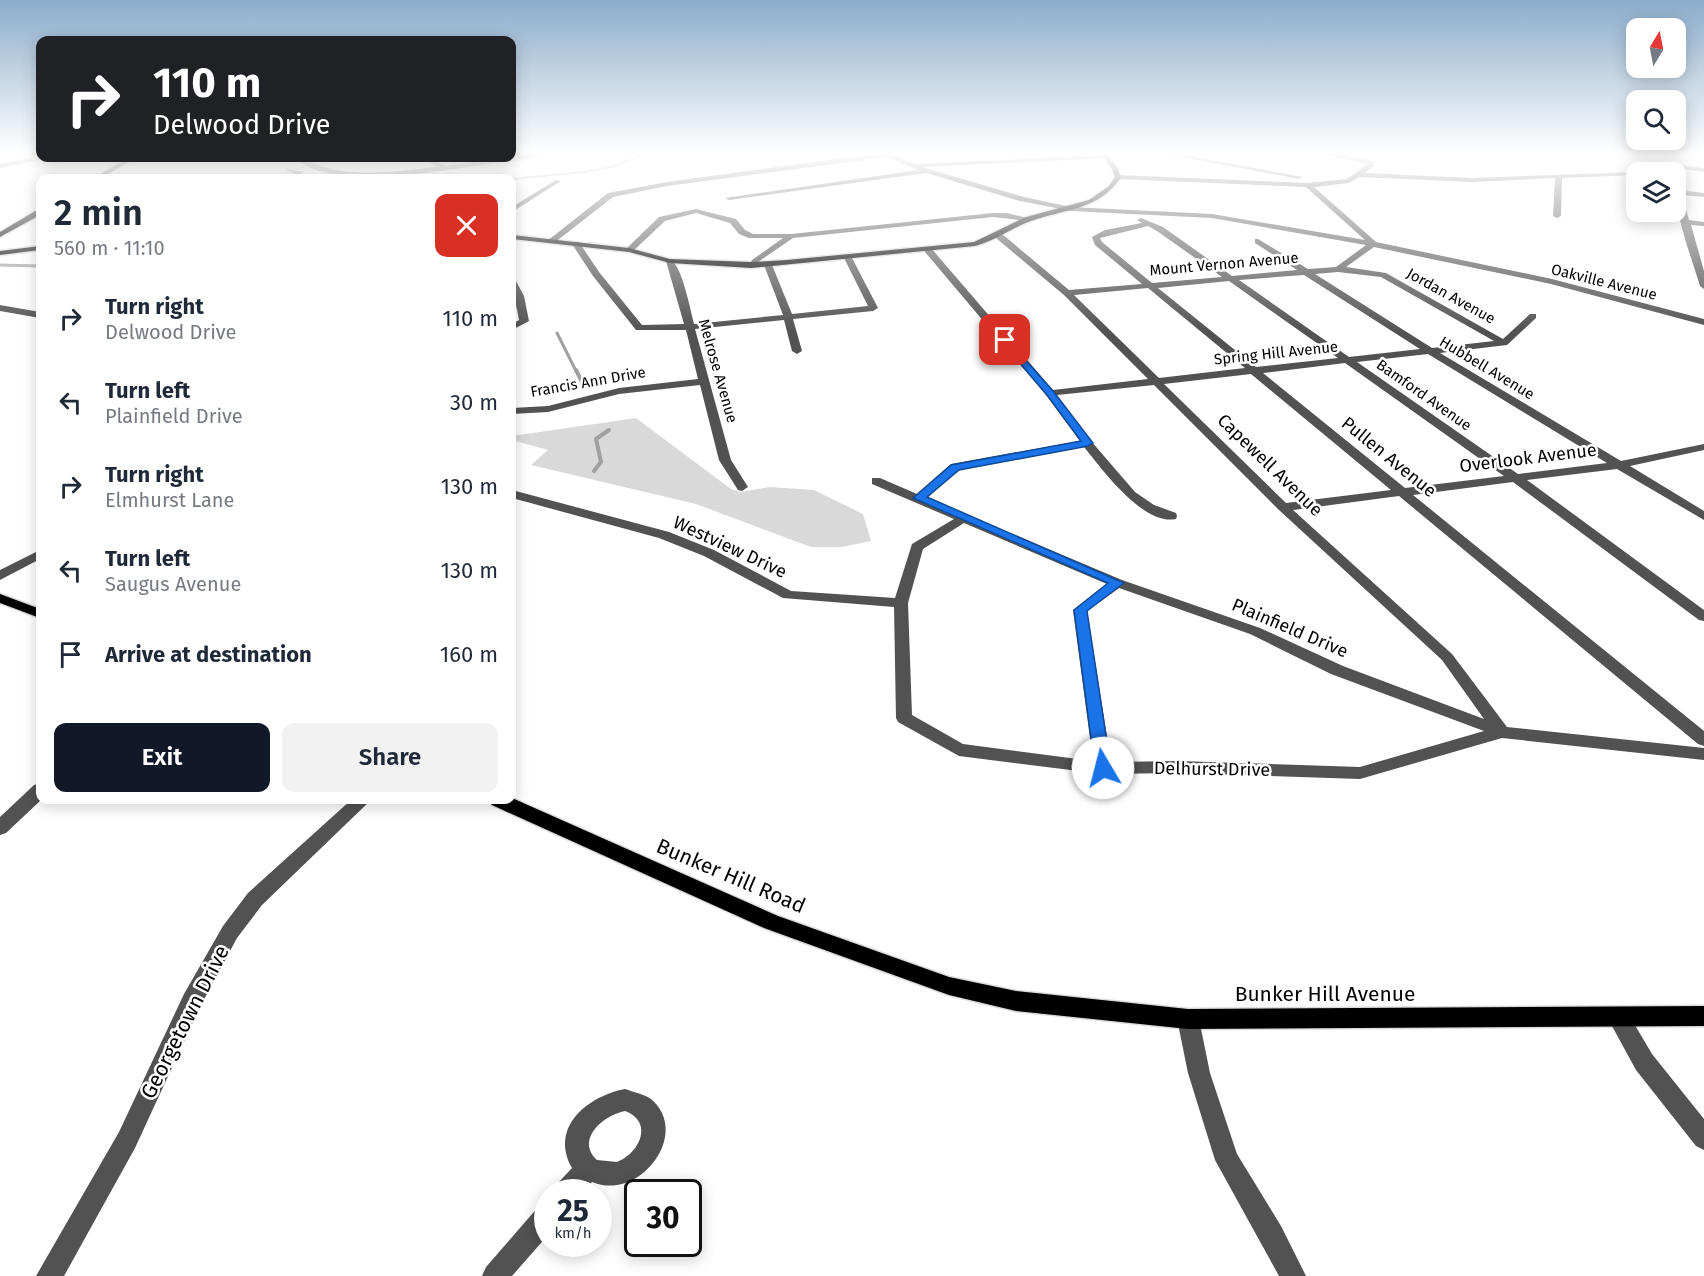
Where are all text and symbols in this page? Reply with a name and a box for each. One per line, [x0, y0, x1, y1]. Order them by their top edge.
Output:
north arrow [1626, 18, 1686, 78]
map controls [1626, 18, 1686, 222]
text: 110 m [153, 58, 261, 108]
icon: right [54, 60, 132, 138]
button: search [1626, 90, 1686, 150]
text: Delwood Drive [153, 109, 331, 141]
button: layers [1626, 162, 1686, 222]
text: 2 min [54, 191, 143, 235]
button: close [435, 194, 498, 257]
text: 560 m · 11:10 [54, 236, 165, 260]
street label: Mount Vernon Avenue [1149, 249, 1299, 279]
street label: Oakville Avenue [1549, 260, 1659, 304]
street label: Jordan Avenue [1404, 264, 1498, 328]
text: Turn right [105, 293, 204, 320]
icon: right [54, 302, 87, 335]
text: 110 m [442, 305, 498, 332]
pin [979, 314, 1030, 365]
street label: Melrose Avenue [695, 317, 741, 425]
text: Delwood Drive [105, 320, 237, 344]
icon: arrive [988, 323, 1021, 356]
street label: Hubbell Avenue [1436, 333, 1538, 403]
street label: Spring Hill Avenue [1213, 338, 1339, 368]
street label: Bamford Avenue [1373, 356, 1475, 434]
street label: Francis Ann Drive [529, 363, 647, 401]
text: Turn left [105, 377, 190, 404]
icon: left [54, 386, 87, 419]
text: 30 m [450, 389, 498, 416]
text: Plainfield Drive [105, 404, 243, 428]
street label: Capewell Avenue [1213, 409, 1327, 521]
street label: Pullen Avenue [1337, 412, 1441, 502]
street label: Overlook Avenue [1458, 439, 1598, 477]
text: Turn right [105, 461, 204, 488]
icon: right [54, 470, 87, 503]
text: 130 m [441, 473, 498, 500]
text: Elmhurst Lane [105, 488, 234, 512]
street label: Westview Drive [670, 511, 790, 583]
text: Turn left [105, 545, 190, 572]
icon: left [54, 554, 87, 587]
text: 130 m [441, 557, 498, 584]
text: Saugus Avenue [105, 572, 241, 596]
street label: Plainfield Drive [1229, 594, 1351, 662]
icon: arrive [54, 638, 87, 671]
text: Arrive at destination [105, 641, 312, 668]
text: 160 m [440, 641, 498, 668]
button: Exit [54, 723, 270, 792]
button: Share [282, 723, 498, 792]
position arrow [1071, 736, 1135, 800]
street label: Delhurst Drive [1154, 757, 1270, 781]
street label: Bunker Hill Road [653, 833, 809, 919]
street label: Georgetown Drive [135, 941, 235, 1103]
street label: Bunker Hill Avenue [1235, 981, 1415, 1007]
speed limit sign: 30 [624, 1179, 702, 1257]
text: 25 [557, 1193, 589, 1229]
text: km/h [554, 1224, 592, 1242]

